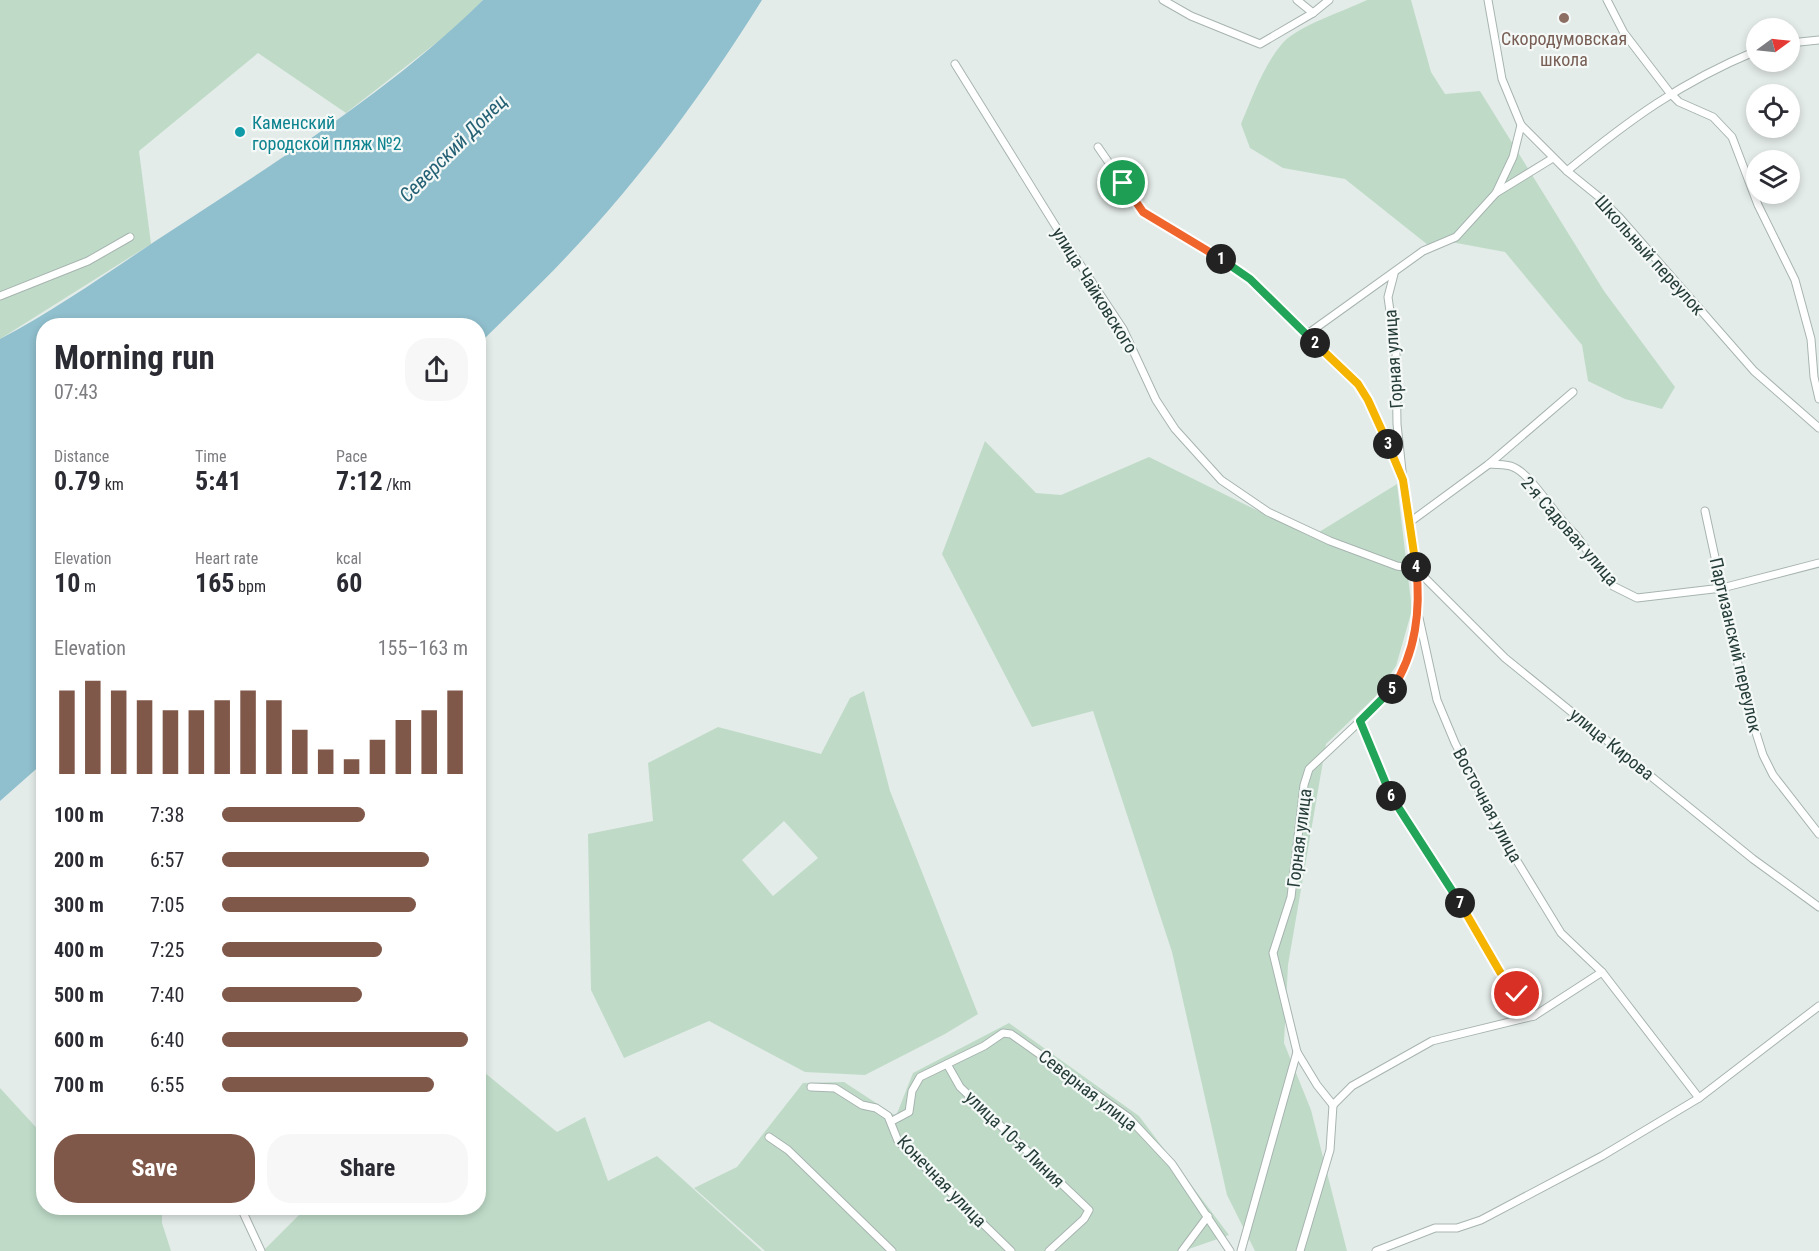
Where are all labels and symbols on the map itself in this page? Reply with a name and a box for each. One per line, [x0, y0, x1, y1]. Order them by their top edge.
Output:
marker: Скородумовская школа [1557, 11, 1571, 25]
north arrow [1746, 18, 1800, 72]
place label: Скородумовская школа [1501, 28, 1627, 70]
water label: Северский Донец [394, 89, 512, 207]
place label: Каменский городской пляж №2 [252, 112, 402, 154]
marker: Каменский городской пляж №2 [233, 125, 247, 139]
pin [1097, 157, 1148, 208]
street label: Школьный переулок [1591, 191, 1709, 319]
street label: улица Чайковского [1048, 223, 1142, 357]
pin: 1 [1206, 244, 1236, 274]
street label: Горная улица [1379, 309, 1407, 409]
pin: 2 [1300, 328, 1330, 358]
pin: 3 [1373, 429, 1403, 459]
street label: 2-я Садовая улица [1517, 472, 1623, 590]
pin: 4 [1401, 552, 1431, 582]
street label: Партизанский переулок [1706, 556, 1766, 735]
pin: 5 [1377, 674, 1407, 704]
street label: улица Кирова [1566, 704, 1658, 784]
street label: Восточная улица [1449, 744, 1527, 866]
pin: 6 [1376, 781, 1406, 811]
street label: Горная улица [1283, 787, 1315, 889]
pin: 7 [1445, 888, 1475, 918]
pin [1491, 968, 1542, 1019]
street label: Северная улица [1035, 1045, 1141, 1135]
street label: улица 10-я Линия [961, 1086, 1069, 1192]
street label: Конечная улица [893, 1131, 991, 1231]

